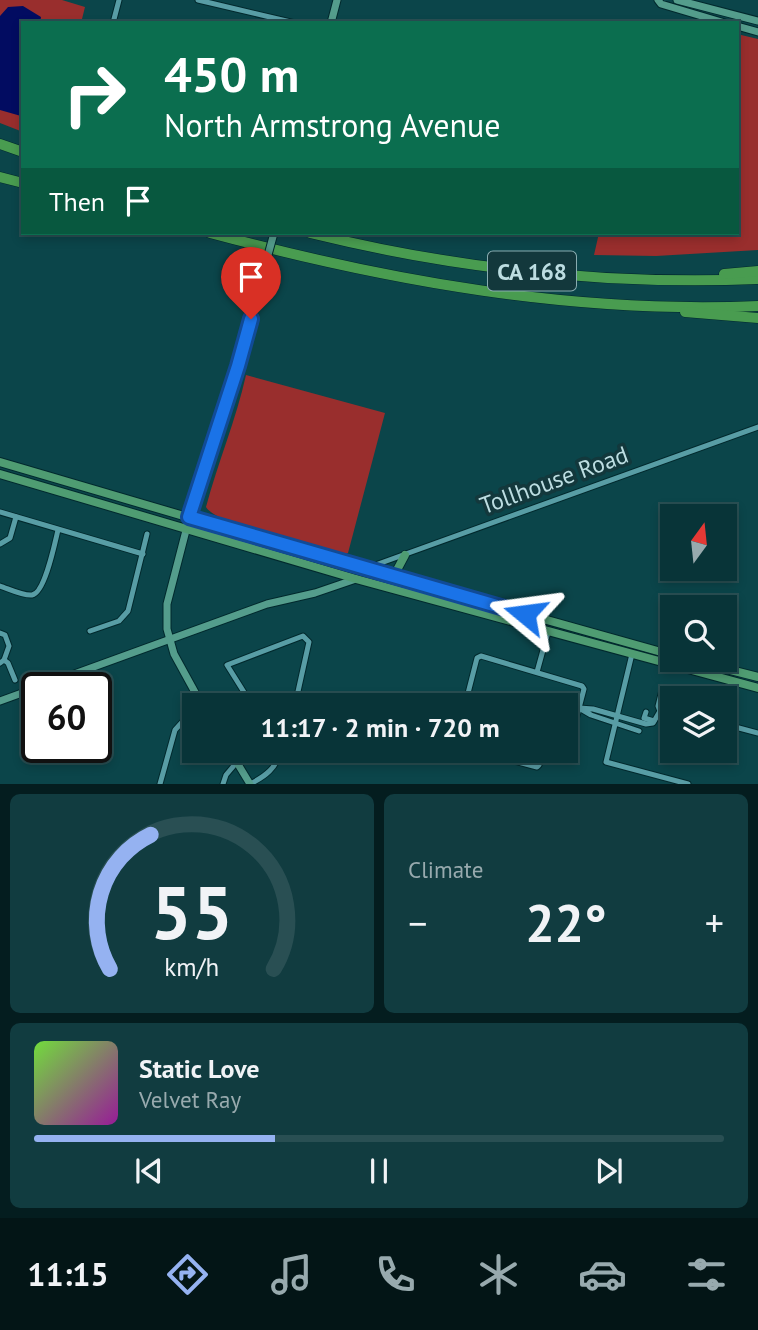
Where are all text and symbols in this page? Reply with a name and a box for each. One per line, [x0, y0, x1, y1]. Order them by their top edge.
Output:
text: 450 m [164, 42, 299, 106]
icon: right [49, 49, 140, 140]
text: North Armstrong Avenue [164, 104, 500, 146]
icon: arrive [119, 182, 157, 220]
text: Then [49, 185, 105, 218]
pin [221, 247, 281, 319]
road number: CA 168 [488, 252, 576, 290]
icon: arrive [232, 258, 270, 296]
street label: Tollhouse Road [476, 439, 632, 521]
north arrow [660, 504, 737, 581]
map controls [660, 504, 737, 763]
position arrow [488, 577, 562, 651]
button: search [660, 595, 737, 672]
speed limit sign: 60 [21, 672, 112, 763]
button: layers [660, 686, 737, 763]
text: 11:17 · 2 min · 720 m [260, 711, 500, 744]
text: Climate [408, 855, 483, 884]
text: 55 [151, 866, 233, 960]
text: 22° [525, 889, 607, 956]
text: − [408, 898, 427, 947]
text: + [705, 898, 724, 947]
text: km/h [165, 951, 219, 983]
text: Static Love [139, 1052, 260, 1085]
text: Velvet Ray [139, 1085, 241, 1114]
icon: previous [130, 1152, 168, 1190]
icon: pause [360, 1152, 398, 1190]
icon: next [590, 1152, 628, 1190]
icon: directions [163, 1250, 212, 1299]
icon: music [267, 1250, 316, 1299]
icon: phone [371, 1250, 420, 1299]
icon: climate [474, 1250, 523, 1299]
icon: car [578, 1250, 627, 1299]
icon: filters [682, 1250, 731, 1299]
text: 11:15 [27, 1253, 109, 1295]

